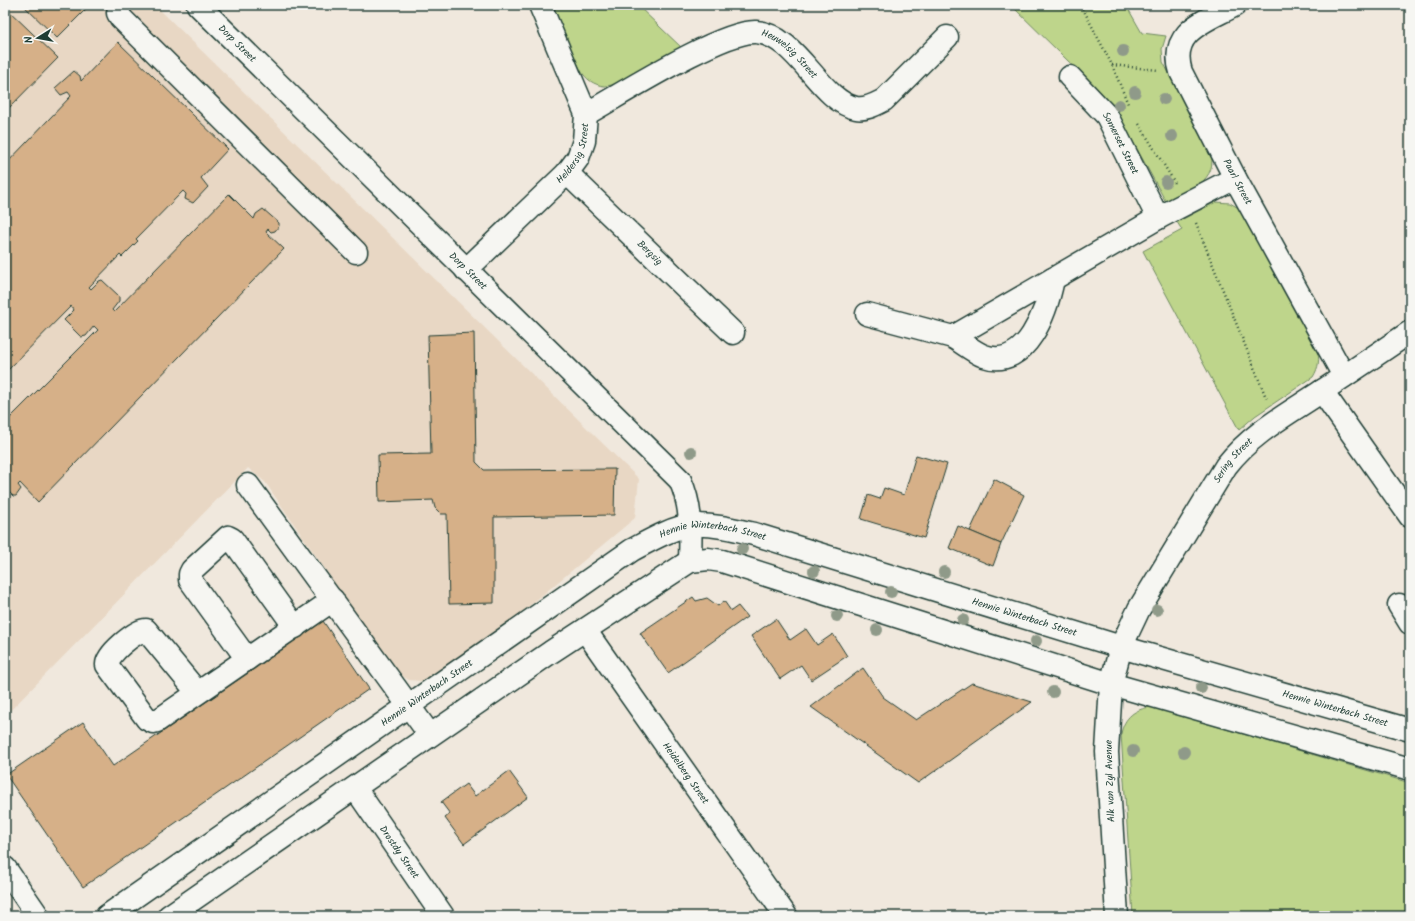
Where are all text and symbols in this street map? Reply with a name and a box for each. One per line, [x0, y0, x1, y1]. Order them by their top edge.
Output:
north arrow [18, 18, 58, 58]
street label: Dorp Street [214, 21, 260, 66]
street label: Heuwelsig Street [759, 25, 821, 82]
text: N [20, 35, 39, 45]
street label: Somerset Street [1099, 108, 1143, 177]
street label: Heldersig Street [552, 122, 593, 188]
street label: Paarl Street [1219, 156, 1256, 208]
street label: Bergsig [633, 237, 666, 269]
street label: Dorp Street [445, 248, 491, 294]
street label: Sering Street [1209, 434, 1257, 486]
street label: Hennie Winterbach Street [657, 517, 768, 545]
street label: Hennie Winterbach Street [970, 594, 1079, 641]
street label: Hennie Winterbach Street [378, 655, 476, 731]
street label: Hennie Winterbach Street [1280, 686, 1390, 731]
street label: Heidelberg Street [658, 739, 713, 808]
street label: Alk van Zyl Avenue [1101, 739, 1119, 822]
street label: Drostdy Street [375, 822, 423, 882]

